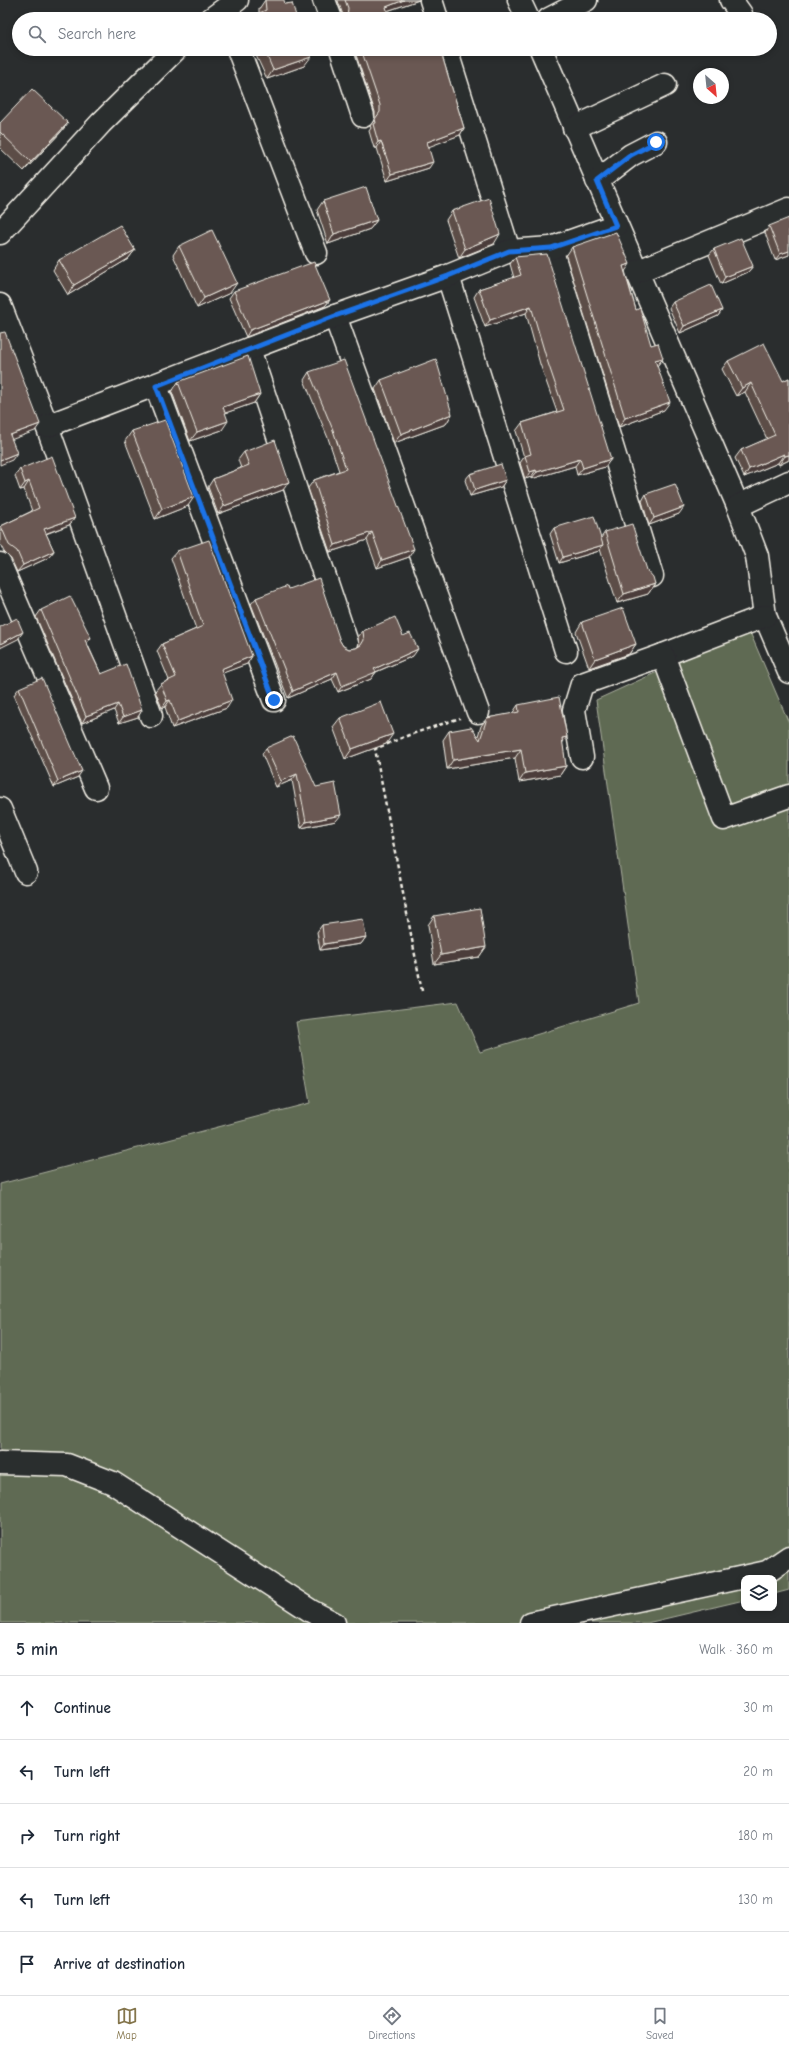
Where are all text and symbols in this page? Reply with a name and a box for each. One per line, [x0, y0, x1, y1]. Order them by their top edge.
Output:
search box [12, 12, 777, 56]
icon: search [26, 23, 48, 45]
text: Search here [58, 25, 136, 43]
north arrow [693, 68, 729, 104]
route start [647, 133, 665, 151]
route end [265, 691, 283, 709]
map controls [741, 1575, 777, 1611]
button: layers [741, 1575, 777, 1611]
text: 5 min [16, 1640, 58, 1659]
text: Walk · 360 m [699, 1642, 773, 1657]
icon: ahead [16, 1697, 38, 1719]
text: Continue [54, 1699, 111, 1717]
text: 30 m [743, 1700, 773, 1715]
icon: left [16, 1761, 38, 1783]
text: Turn left [54, 1763, 110, 1781]
text: 20 m [743, 1764, 773, 1779]
icon: right [16, 1825, 38, 1847]
text: Turn right [54, 1827, 120, 1845]
text: 180 m [738, 1828, 773, 1843]
icon: left [16, 1889, 38, 1911]
text: Turn left [54, 1891, 110, 1909]
text: 130 m [738, 1892, 773, 1907]
icon: arrive [16, 1953, 38, 1975]
text: Arrive at destination [54, 1955, 185, 1973]
tab: Map [116, 2005, 138, 2042]
tab: Directions [369, 2005, 415, 2042]
tab: Saved [646, 2005, 673, 2042]

